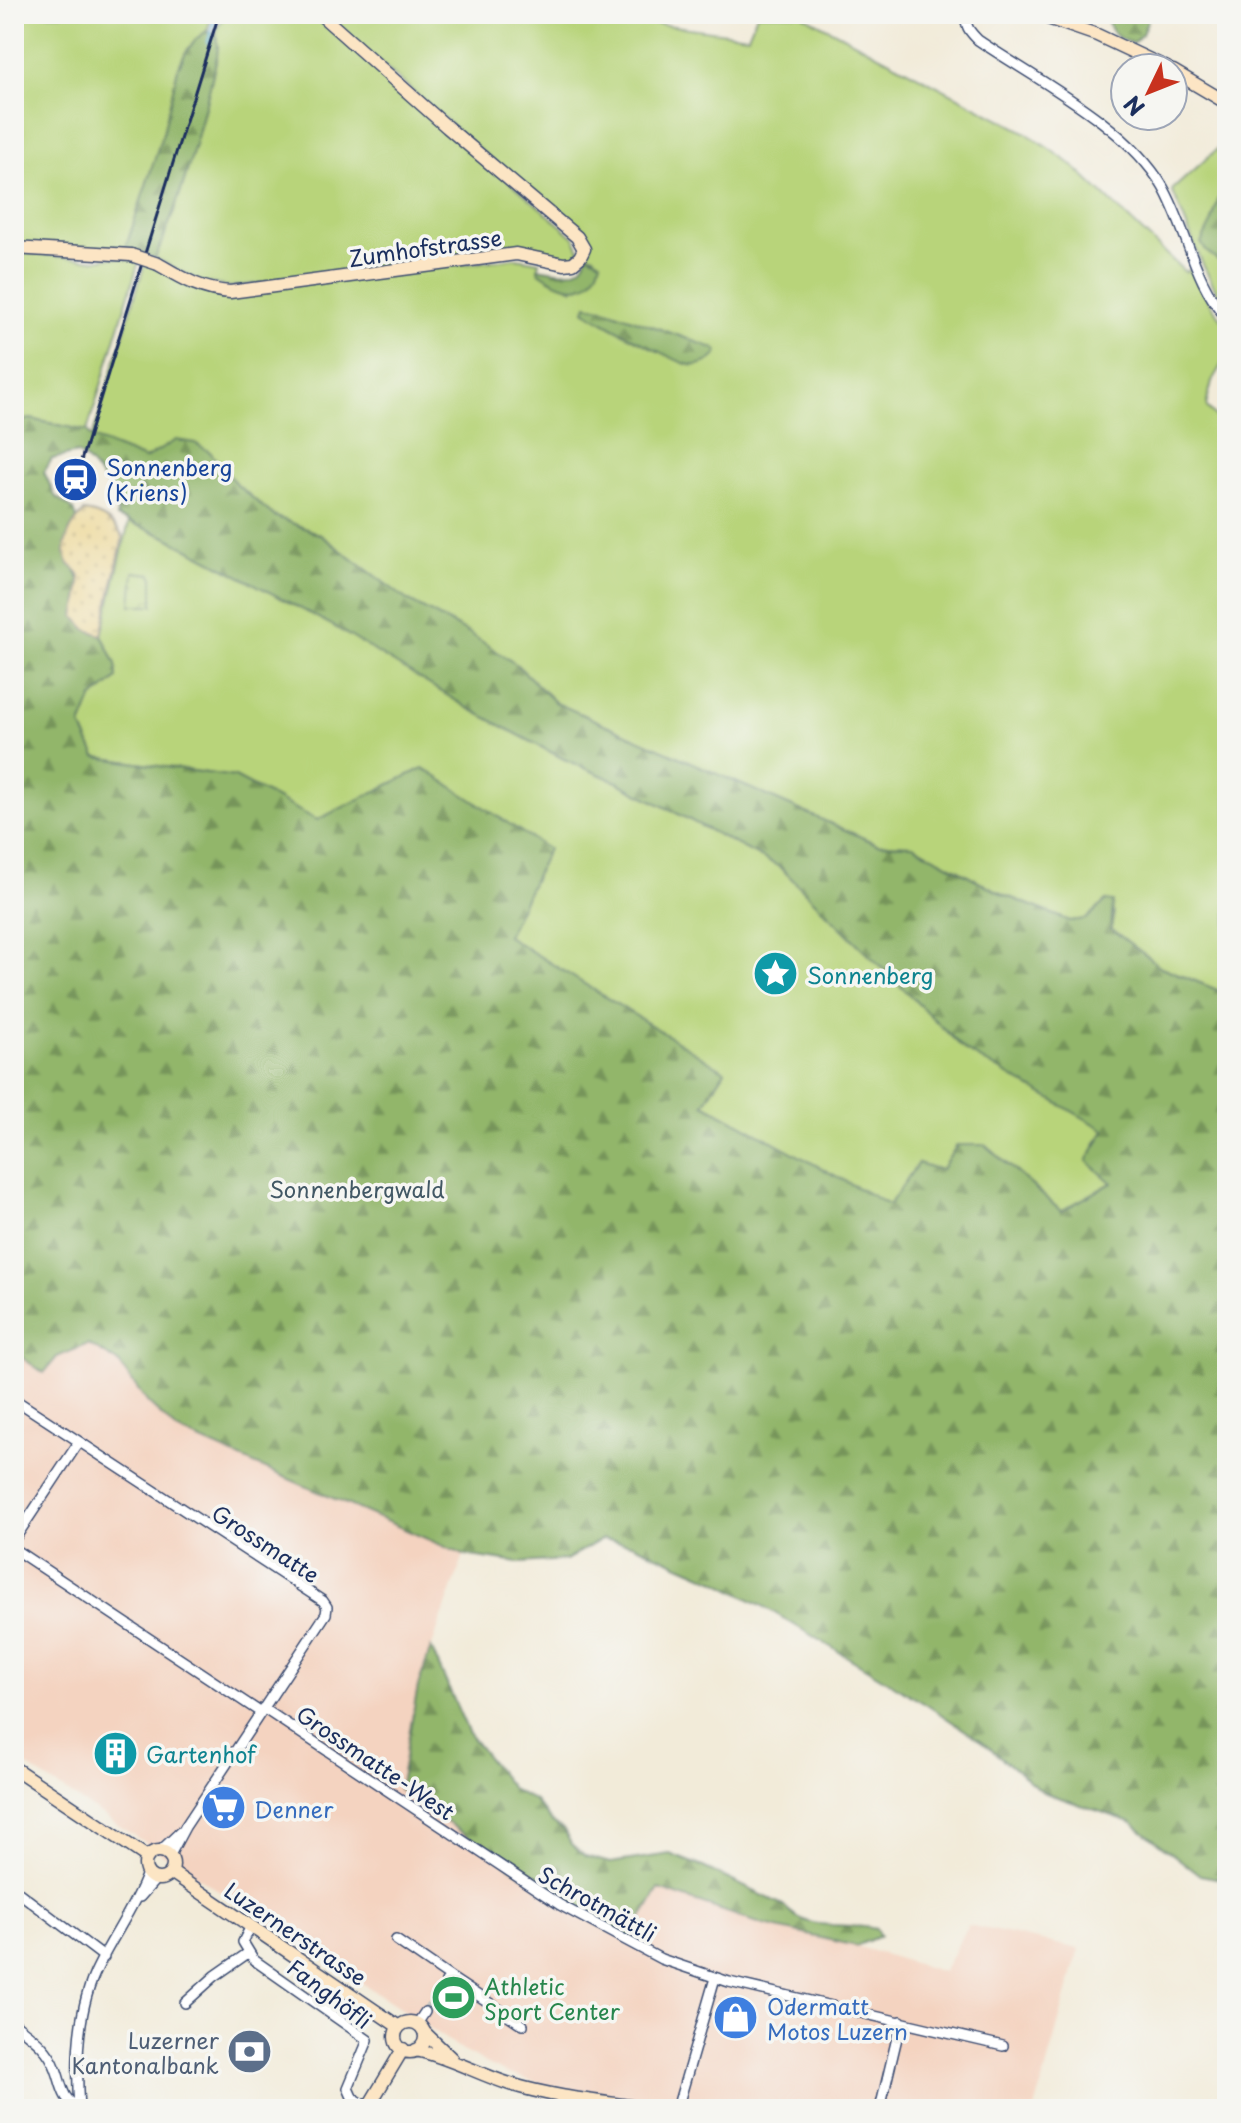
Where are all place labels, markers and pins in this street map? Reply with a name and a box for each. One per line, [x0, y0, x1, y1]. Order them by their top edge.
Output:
place label: Sonnenberg (Kriens) [106, 450, 232, 508]
station icon: Sonnenberg (Kriens) [51, 455, 99, 503]
place icon: Sonnenberg [752, 950, 800, 998]
place label: Sonnenberg [807, 958, 933, 991]
building icon: Gartenhof [91, 1729, 139, 1777]
place label: Gartenhof [146, 1737, 257, 1770]
supermarket icon: Denner [199, 1784, 247, 1832]
place label: Denner [254, 1792, 334, 1825]
place label: Athletic Sport Center [484, 1969, 621, 2027]
sports icon: Athletic Sport Center [429, 1974, 477, 2022]
place label: Odermatt Motos Luzern [767, 1989, 908, 2047]
shop icon: Odermatt Motos Luzern [712, 1994, 760, 2042]
place label: Luzerner Kantonalbank [72, 2023, 220, 2081]
bank icon: Luzerner Kantonalbank [226, 2028, 274, 2076]

